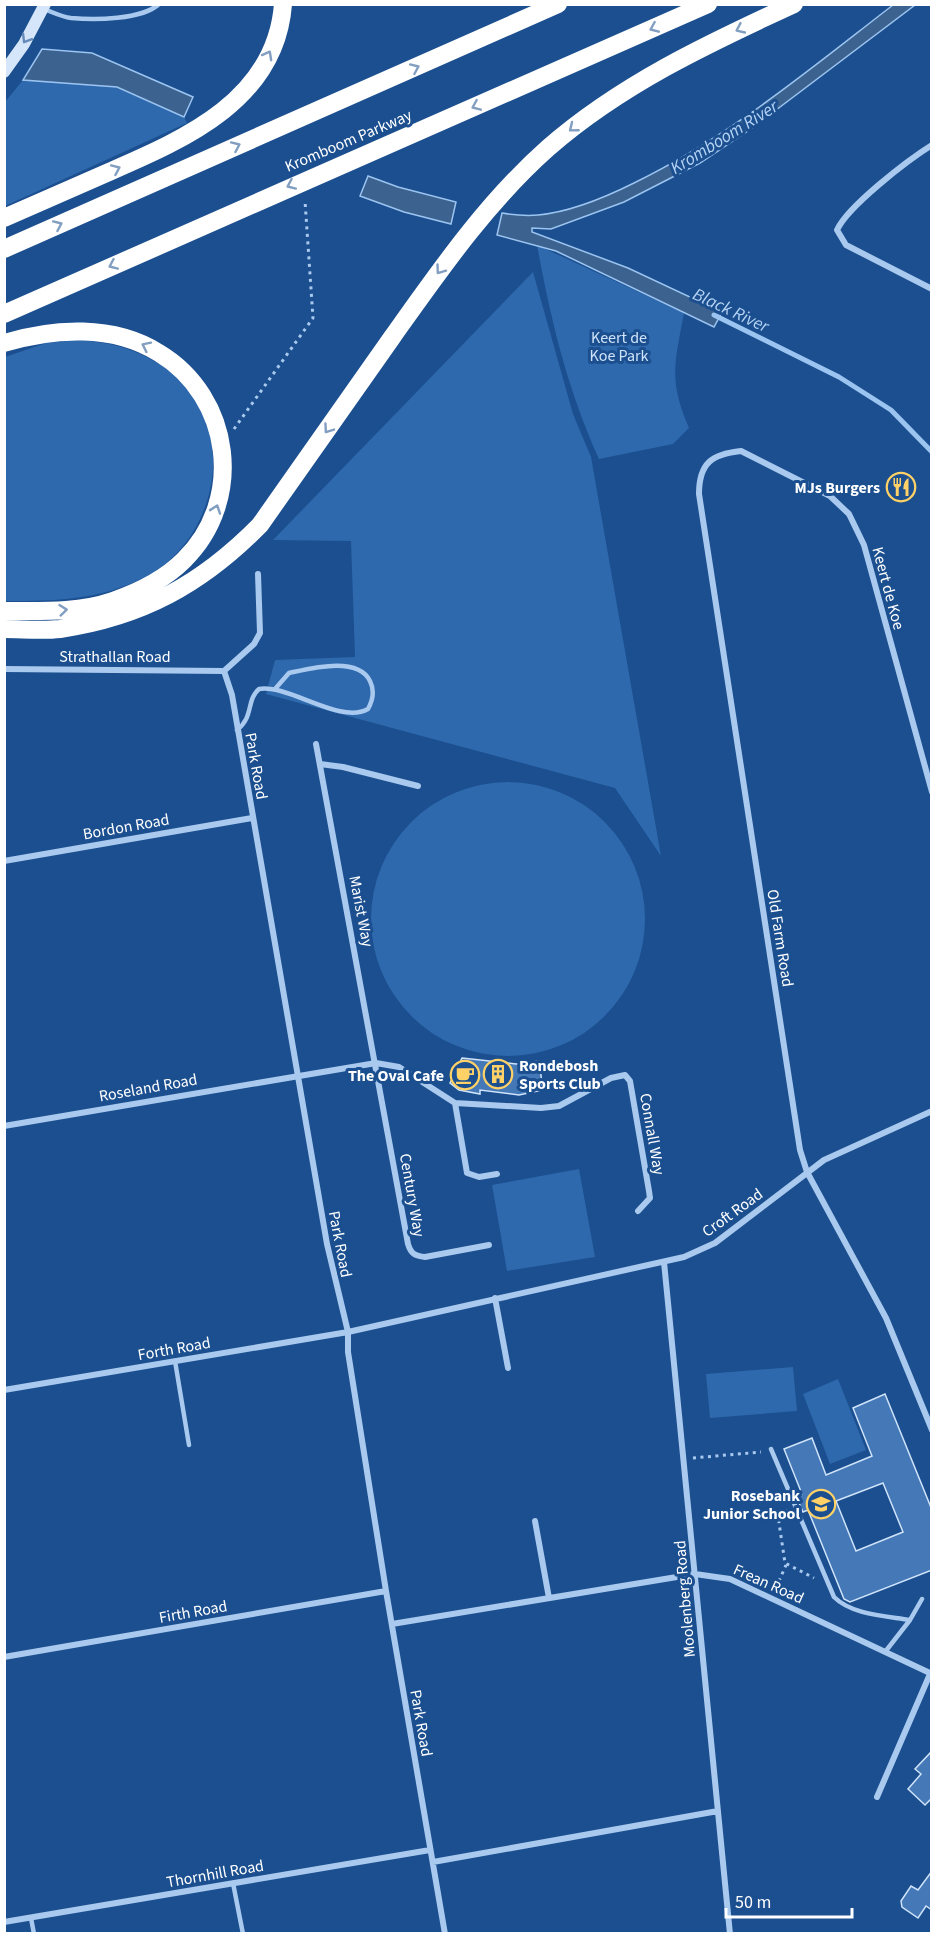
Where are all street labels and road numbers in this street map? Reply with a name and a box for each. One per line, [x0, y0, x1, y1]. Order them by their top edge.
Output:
street label: Kromboom Parkway [281, 104, 416, 178]
street label: Keert de Koe [866, 544, 910, 632]
street label: Strathallan Road [59, 646, 171, 668]
street label: Park Road [239, 731, 273, 801]
street label: Bordon Road [81, 809, 171, 845]
street label: Marist Way [343, 874, 379, 949]
street label: Old Farm Road [761, 888, 799, 989]
street label: Roseland Road [97, 1069, 199, 1107]
street label: Connall Way [634, 1092, 670, 1177]
street label: Century Way [394, 1152, 430, 1239]
street label: Croft Road [698, 1183, 767, 1242]
street label: Park Road [323, 1209, 357, 1279]
street label: Forth Road [136, 1332, 212, 1366]
street label: Moolenberg Road [669, 1539, 701, 1658]
street label: Frean Road [730, 1559, 807, 1609]
street label: Firth Road [157, 1595, 229, 1629]
street label: Park Road [404, 1688, 438, 1758]
street label: Thornhill Road [165, 1855, 266, 1893]

